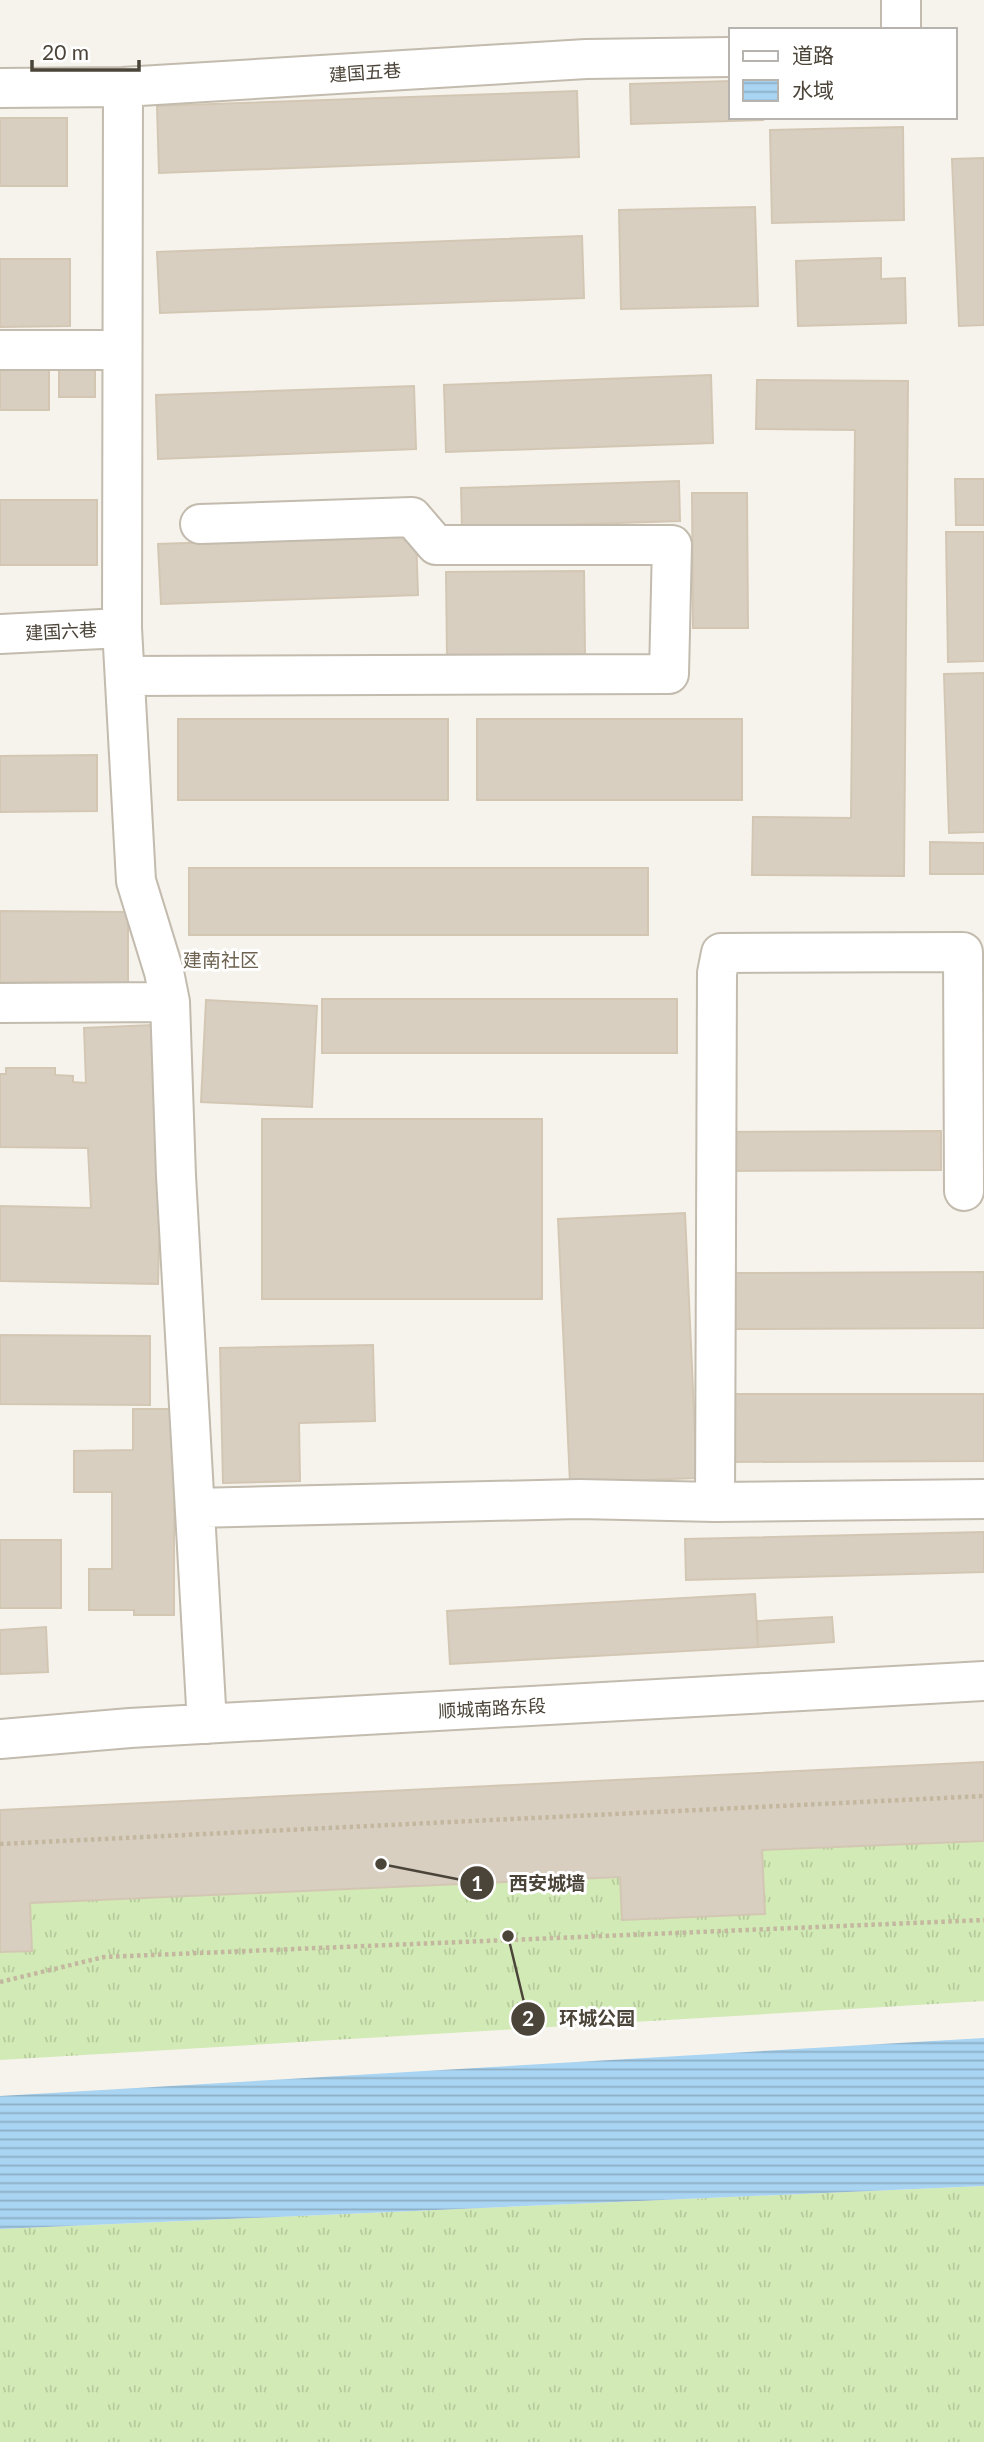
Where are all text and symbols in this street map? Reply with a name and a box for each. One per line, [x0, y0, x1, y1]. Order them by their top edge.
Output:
scale bar [32, 28, 138, 72]
legend [729, 28, 956, 119]
text: 20 m [42, 39, 89, 64]
text: 道路 [792, 42, 834, 67]
street label: 建国五巷 [328, 59, 402, 85]
text: 水域 [792, 77, 834, 102]
street label: 建国六巷 [24, 618, 98, 644]
district label: 建南社区 [183, 948, 259, 971]
street label: 顺城南路东段 [437, 1694, 547, 1722]
callout: 西安城墙 [460, 1863, 599, 1903]
text: 1 [471, 1870, 483, 1895]
text: 西安城墙 [509, 1871, 585, 1894]
callout: 环城公园 [510, 1999, 649, 2039]
text: 2 [522, 2005, 534, 2030]
text: 环城公园 [559, 2006, 635, 2029]

